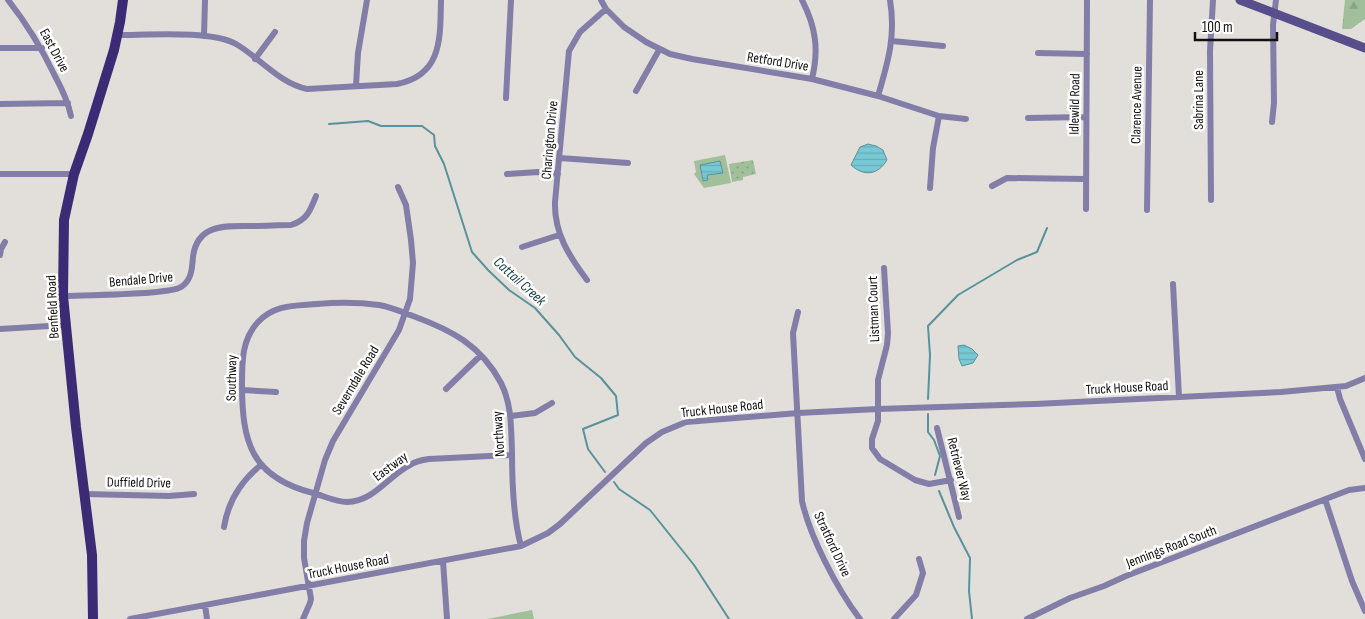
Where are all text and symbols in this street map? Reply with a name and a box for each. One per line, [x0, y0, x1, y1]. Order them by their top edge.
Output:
scale bar [1195, 10, 1278, 42]
text: 100 m [1202, 18, 1233, 37]
street label: East Drive [36, 26, 73, 75]
street label: Retford Drive [746, 48, 810, 75]
street label: Clarence Avenue [1127, 66, 1146, 144]
street label: Sabrina Lane [1190, 70, 1207, 130]
street label: Idlewild Road [1065, 73, 1084, 135]
street label: Charington Drive [538, 100, 561, 180]
water label: Cattail Creek [489, 253, 550, 310]
street label: Bendale Drive [108, 268, 174, 291]
street label: Benfield Road [42, 275, 63, 339]
street label: Listman Court [864, 275, 883, 342]
street label: Severndale Road [328, 343, 383, 418]
street label: Southway [223, 354, 240, 401]
street label: Truck House Road [1085, 377, 1169, 398]
street label: Truck House Road [680, 396, 764, 421]
street label: Northway [488, 410, 509, 457]
street label: Retriever Way [943, 436, 976, 503]
street label: Eastway [370, 448, 411, 485]
street label: Duffield Drive [107, 473, 171, 492]
street label: Stratford Drive [810, 509, 855, 579]
street label: Jennings Road South [1123, 521, 1219, 572]
street label: Truck House Road [306, 550, 390, 583]

